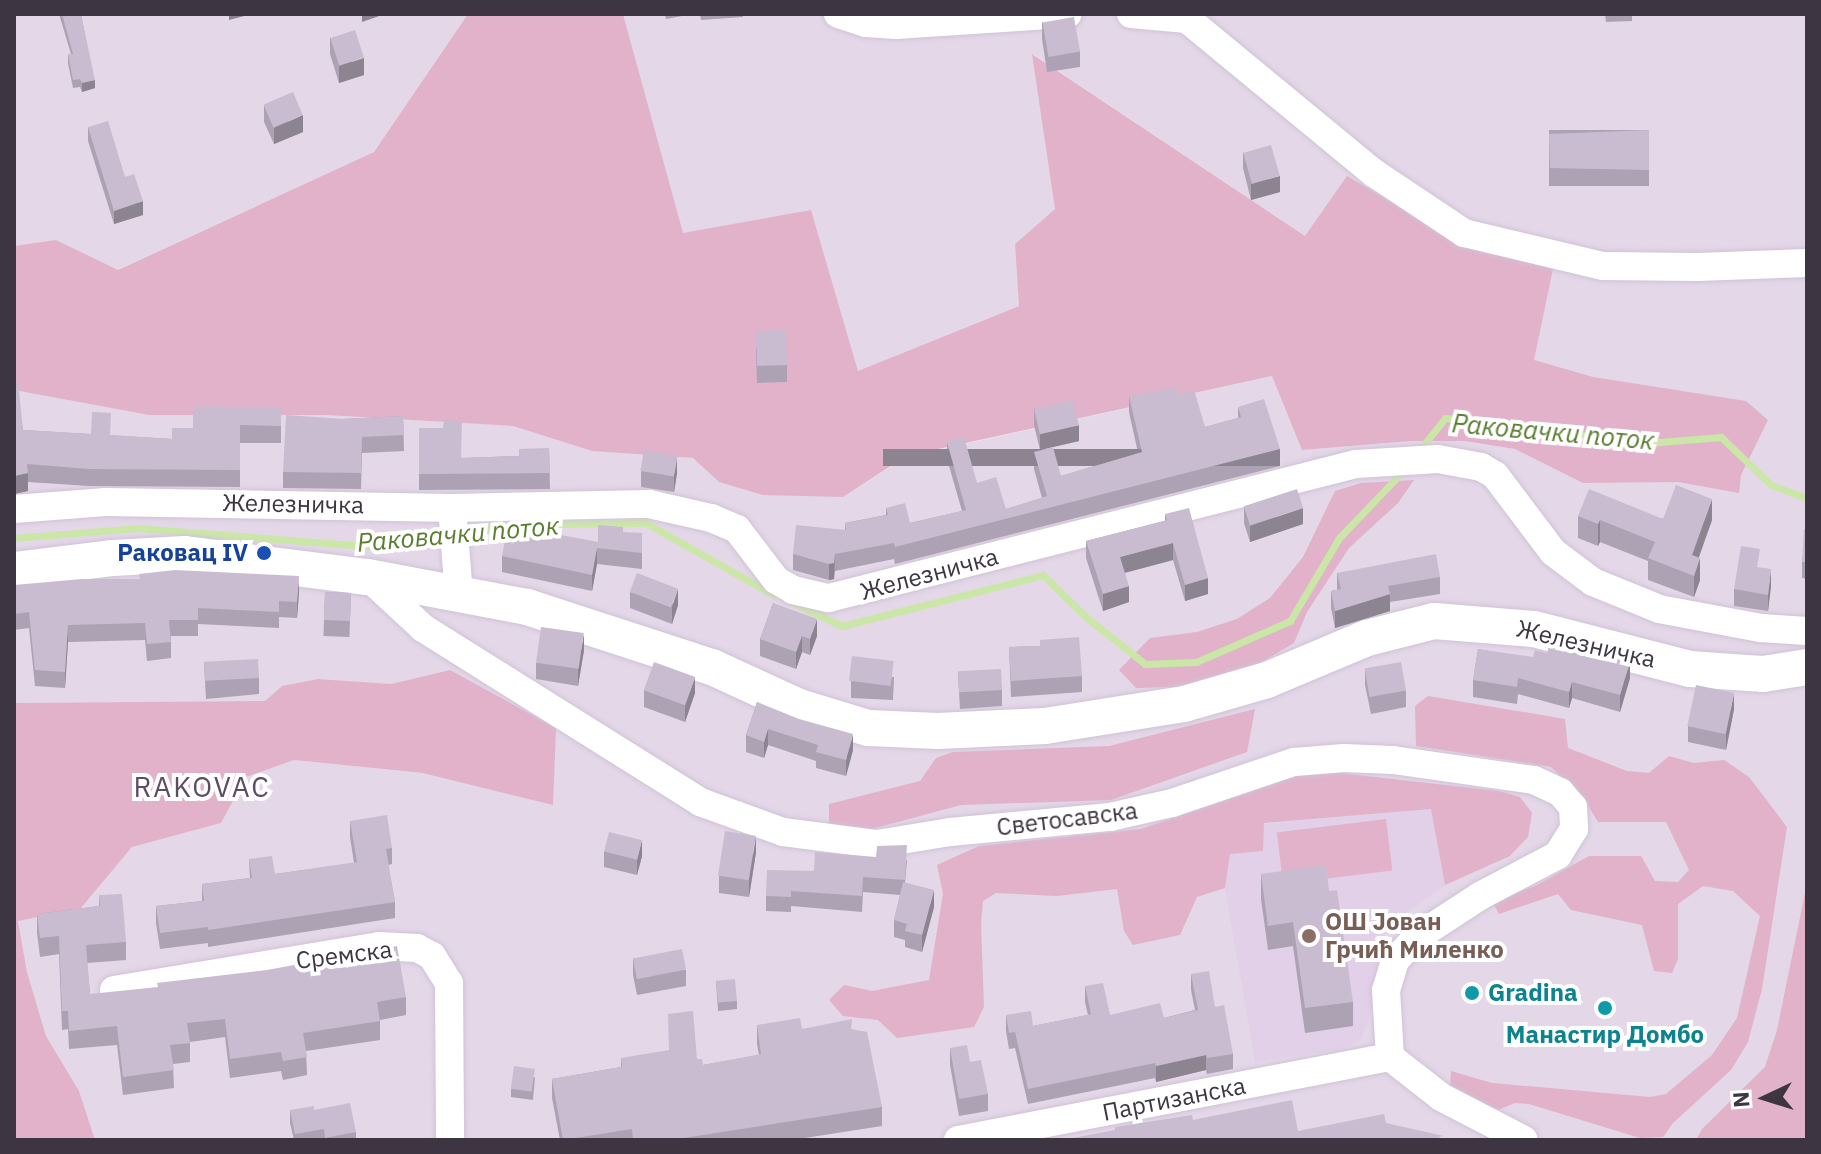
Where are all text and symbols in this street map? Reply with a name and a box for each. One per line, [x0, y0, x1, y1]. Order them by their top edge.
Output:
water label: Раковачки поток [1451, 408, 1655, 456]
street label: Железничка [222, 488, 364, 520]
water label: Раковачки поток [356, 510, 560, 558]
place label: Раковац IV [117, 539, 248, 567]
street label: Железничка [857, 542, 1001, 606]
marker: Раковац IV [255, 544, 273, 562]
street label: Железничка [1514, 614, 1658, 674]
district label: RAKOVAC [133, 770, 271, 804]
street label: Светосавска [995, 796, 1139, 842]
place label: ОШ Јован Грчић Миленко [1325, 908, 1504, 964]
marker: ОШ Јован Грчић Миленко [1300, 927, 1318, 945]
street label: Сремска [294, 935, 394, 975]
place label: Gradina [1488, 979, 1578, 1007]
marker: Gradina [1463, 984, 1481, 1002]
marker: Манастир Домбо [1596, 999, 1614, 1017]
place label: Манастир Домбо [1506, 1021, 1704, 1049]
north arrow [1725, 1058, 1805, 1138]
street label: Партизанска [1100, 1071, 1248, 1127]
text: N [1726, 1091, 1756, 1109]

